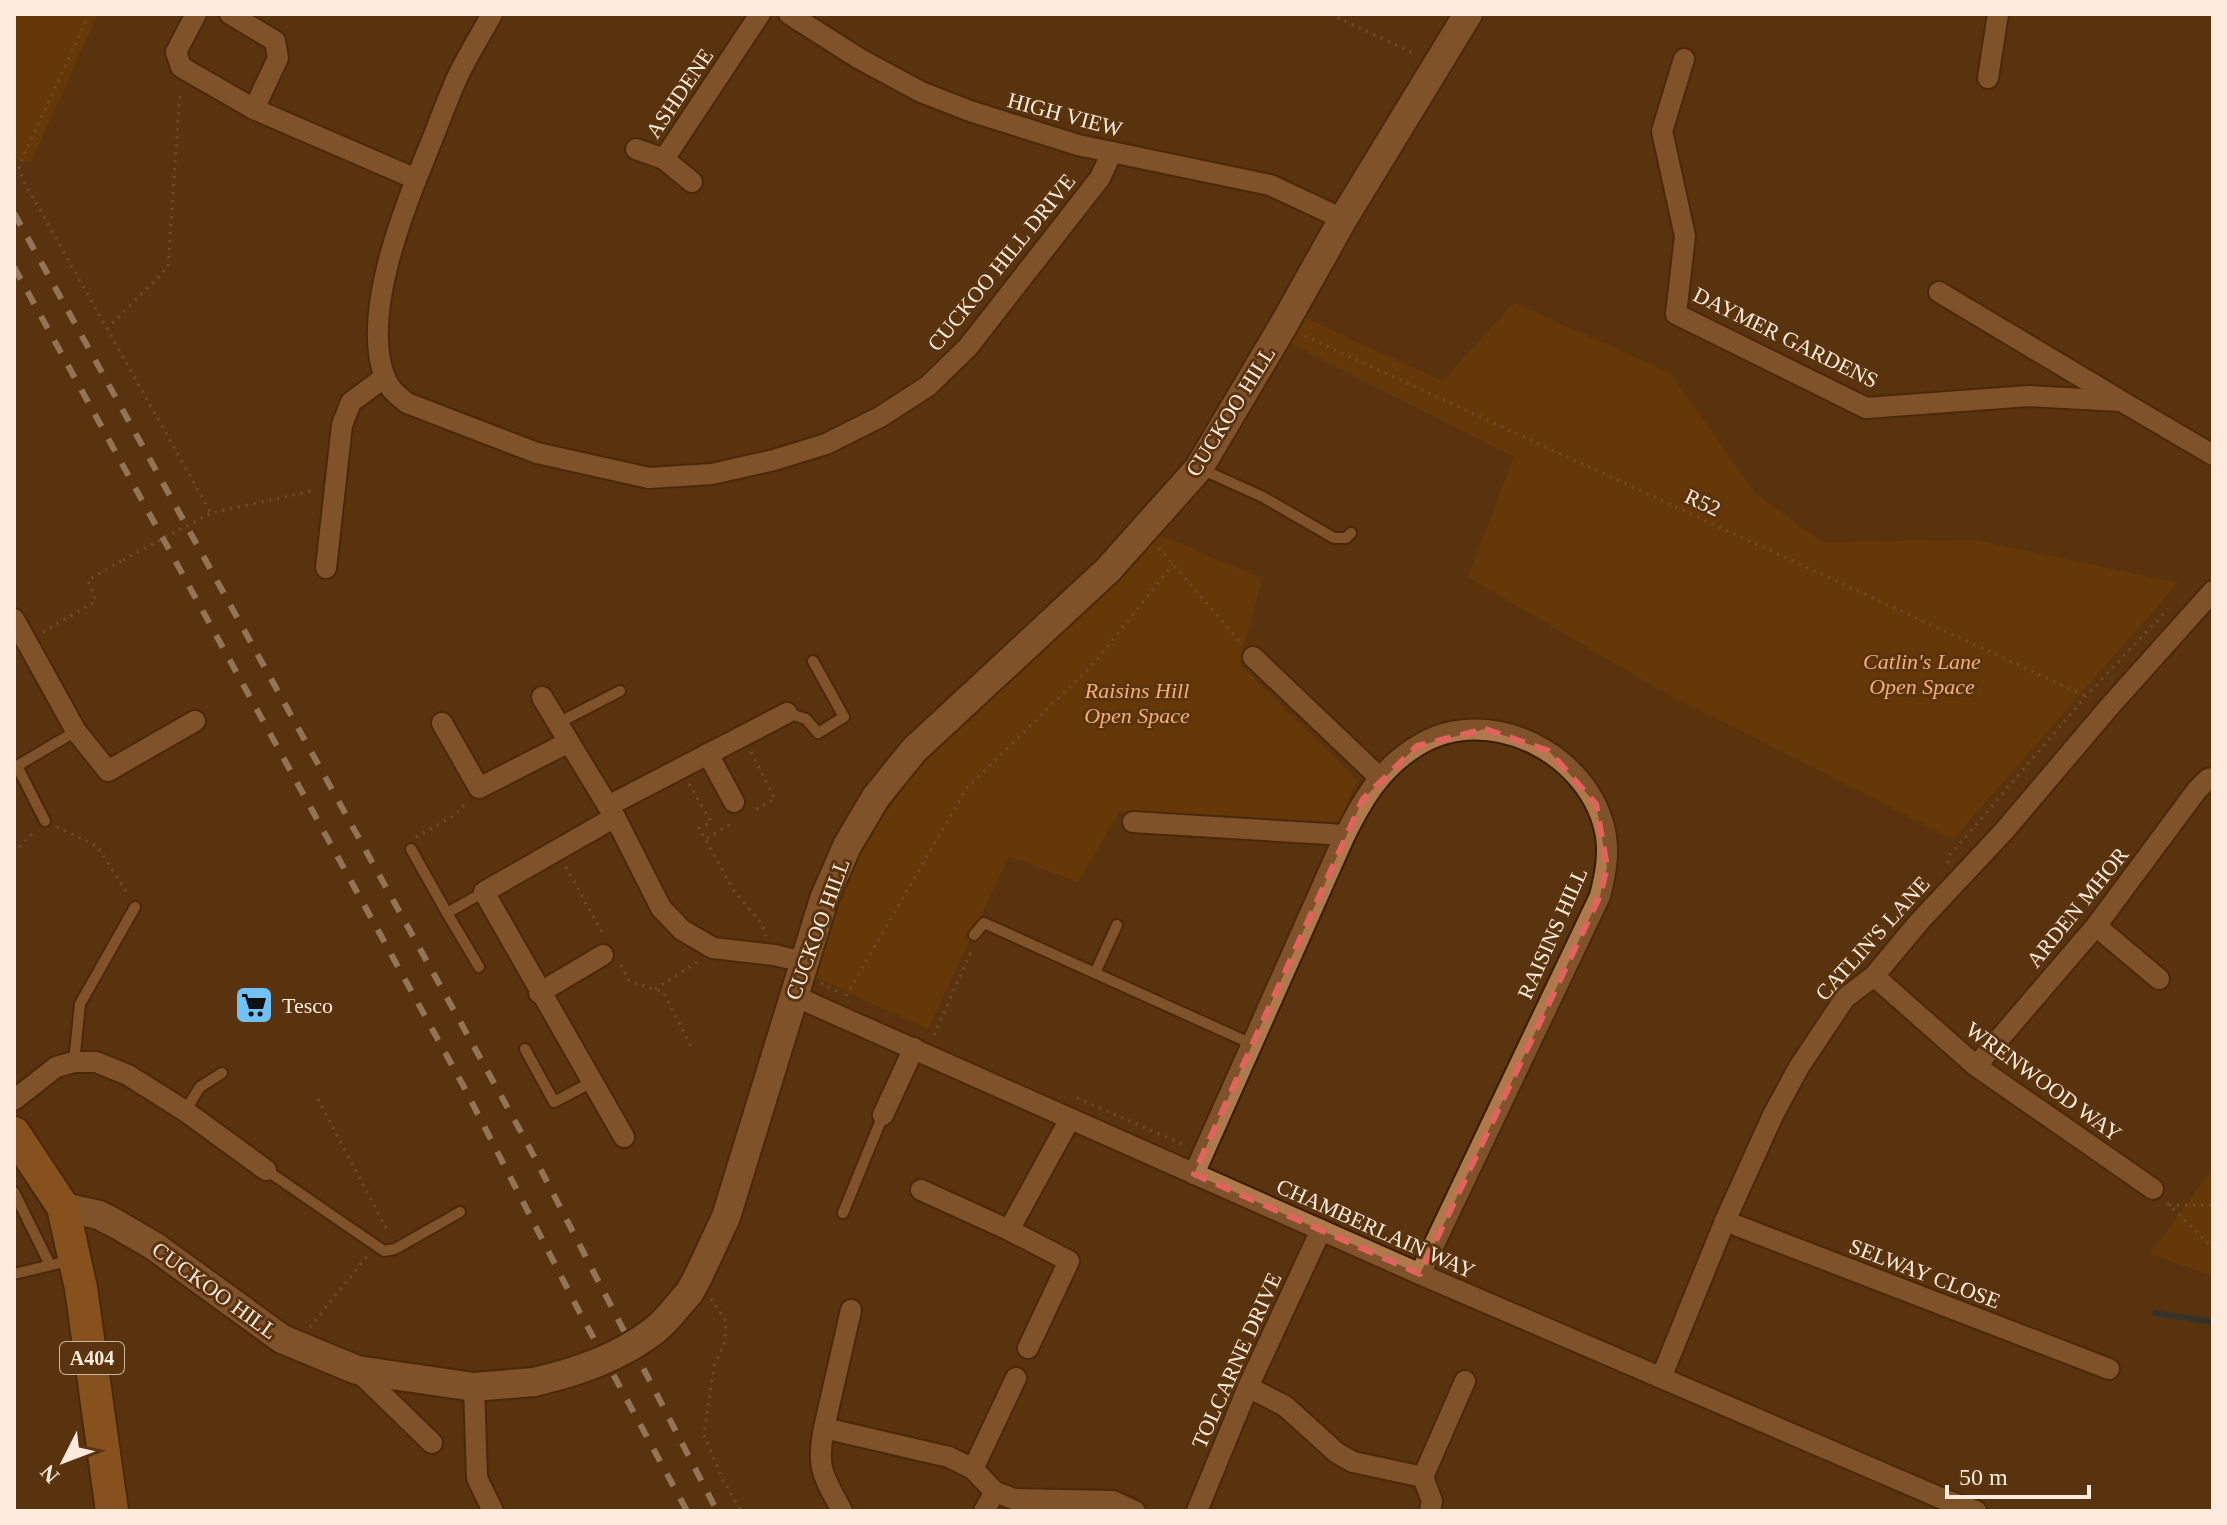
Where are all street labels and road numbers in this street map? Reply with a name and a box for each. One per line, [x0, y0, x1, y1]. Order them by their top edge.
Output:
street label: ASHDENE [640, 44, 718, 143]
street label: HIGH VIEW [1005, 87, 1125, 142]
street label: CUCKOO HILL DRIVE [922, 169, 1080, 356]
street label: DAYMER GARDENS [1689, 282, 1882, 393]
street label: CUCKOO HILL [1180, 342, 1280, 481]
street label: R52 [1681, 483, 1725, 522]
street label: ARDEN MHOR [2021, 842, 2134, 972]
street label: CUCKOO HILL [780, 855, 855, 1003]
street label: RAISINS HILL [1512, 864, 1593, 1003]
street label: CATLIN'S LANE [1810, 871, 1935, 1006]
street label: WRENWOOD WAY [1961, 1017, 2127, 1146]
street label: CHAMBERLAIN WAY [1273, 1173, 1479, 1284]
street label: SELWAY CLOSE [1846, 1233, 2004, 1314]
street label: CUCKOO HILL [147, 1237, 282, 1344]
street label: TOLCARNE DRIVE [1186, 1268, 1286, 1452]
road number: A404 [60, 1342, 124, 1374]

